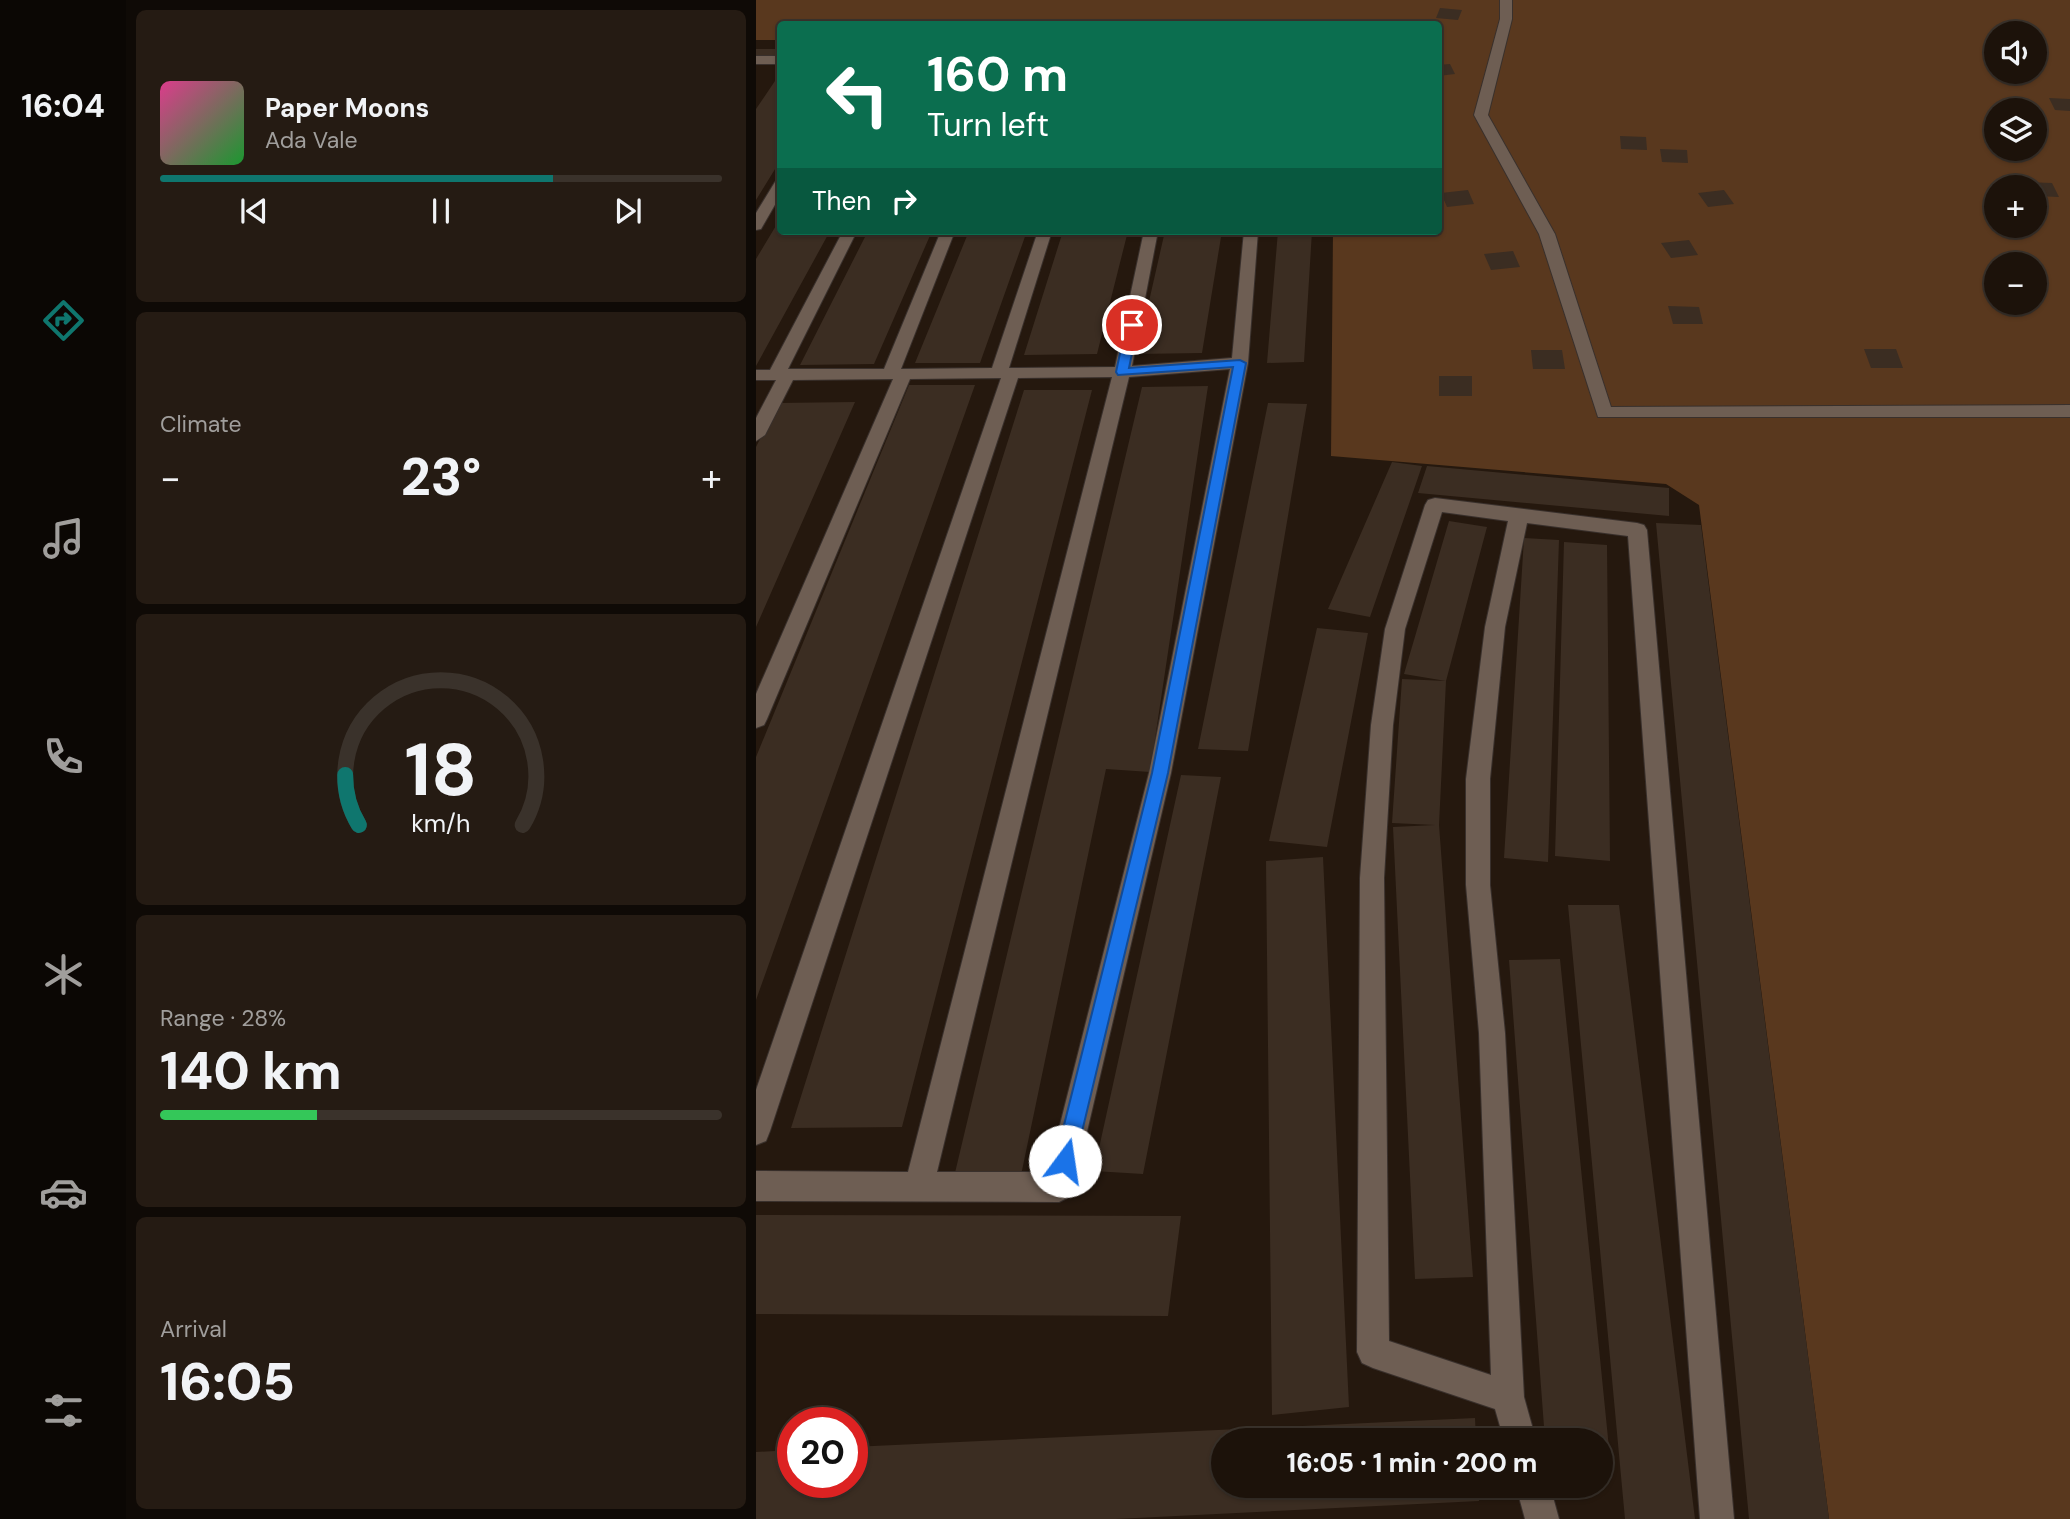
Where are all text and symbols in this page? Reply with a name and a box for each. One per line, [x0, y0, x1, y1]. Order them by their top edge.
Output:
map controls [1984, 21, 2047, 315]
button: sound [1984, 21, 2047, 84]
text: 160 m [927, 42, 1068, 106]
icon: left [812, 49, 903, 140]
text: 16:04 [21, 85, 105, 127]
text: Paper Moons [265, 91, 429, 125]
button: layers [1984, 98, 2047, 161]
text: Turn left [927, 104, 1049, 146]
text: Ada Vale [265, 125, 358, 155]
button: + [1984, 175, 2047, 238]
icon: right [885, 182, 923, 220]
text: Then [812, 184, 871, 218]
icon: previous [235, 192, 273, 230]
icon: pause [422, 192, 460, 230]
icon: next [609, 192, 647, 230]
button: − [1984, 252, 2047, 315]
pin [1102, 295, 1162, 355]
icon: directions [39, 296, 88, 345]
icon: arrive [1113, 306, 1151, 344]
text: Climate [160, 409, 242, 439]
text: 23° [401, 443, 481, 511]
text: − [160, 453, 181, 503]
text: + [701, 453, 722, 503]
icon: music [39, 514, 88, 563]
text: 18 [405, 724, 477, 819]
icon: phone [39, 732, 88, 781]
text: km/h [411, 807, 471, 840]
icon: climate [39, 950, 88, 999]
text: Range · 28% [160, 1003, 286, 1033]
text: 140 km [160, 1037, 342, 1105]
position arrow [1028, 1124, 1102, 1198]
icon: car [39, 1168, 88, 1217]
text: Arrival [160, 1314, 227, 1344]
text: 16:05 [160, 1348, 295, 1416]
icon: filters [39, 1386, 88, 1435]
speed limit sign: 20 [777, 1407, 868, 1498]
text: 16:05 · 1 min · 200 m [1287, 1446, 1537, 1480]

